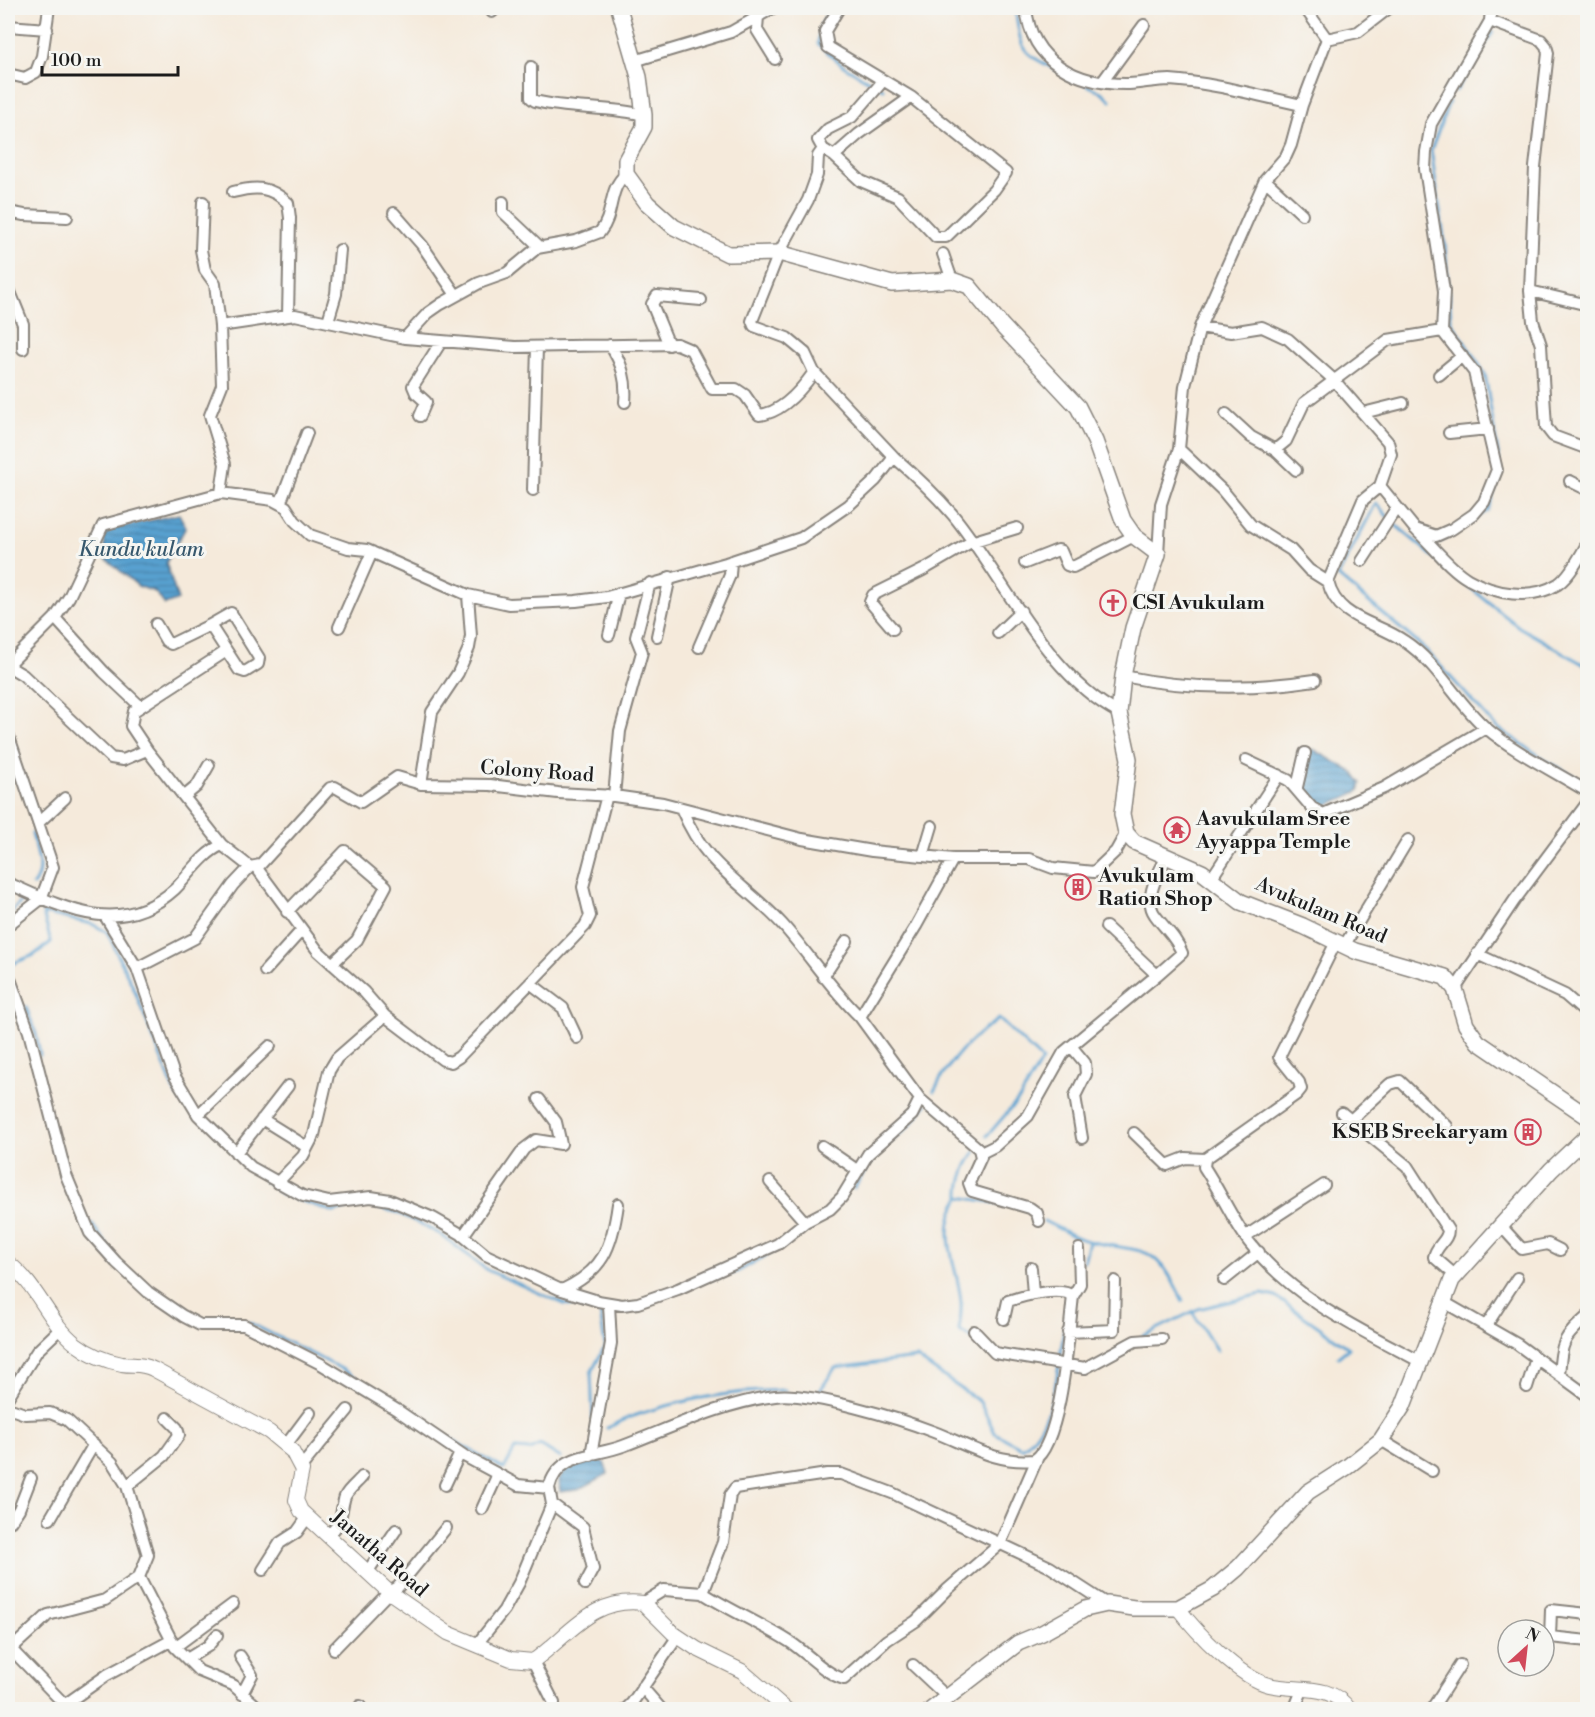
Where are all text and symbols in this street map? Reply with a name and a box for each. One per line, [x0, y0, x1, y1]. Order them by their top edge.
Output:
scale bar [42, 39, 178, 77]
text: 100 m [51, 49, 102, 72]
water label: Kundu kulam [78, 537, 205, 563]
church icon: CSI Avukulam [1098, 588, 1128, 618]
place label: CSI Avukulam [1132, 591, 1265, 616]
street label: Colony Road [479, 756, 595, 788]
place label: Aavukulam Sree Ayyappa Temple [1195, 807, 1351, 855]
temple icon: Aavukulam Sree Ayyappa Temple [1162, 815, 1192, 845]
place label: Avukulam Ration Shop [1097, 864, 1213, 912]
building icon: Avukulam Ration Shop [1063, 872, 1093, 902]
street label: Avukulam Road [1250, 872, 1391, 950]
building icon: KSEB Sreekaryam [1513, 1117, 1543, 1147]
place label: KSEB Sreekaryam [1332, 1120, 1508, 1145]
street label: Janatha Road [325, 1504, 433, 1603]
north arrow [1496, 1618, 1556, 1678]
text: N [1522, 1624, 1543, 1647]

